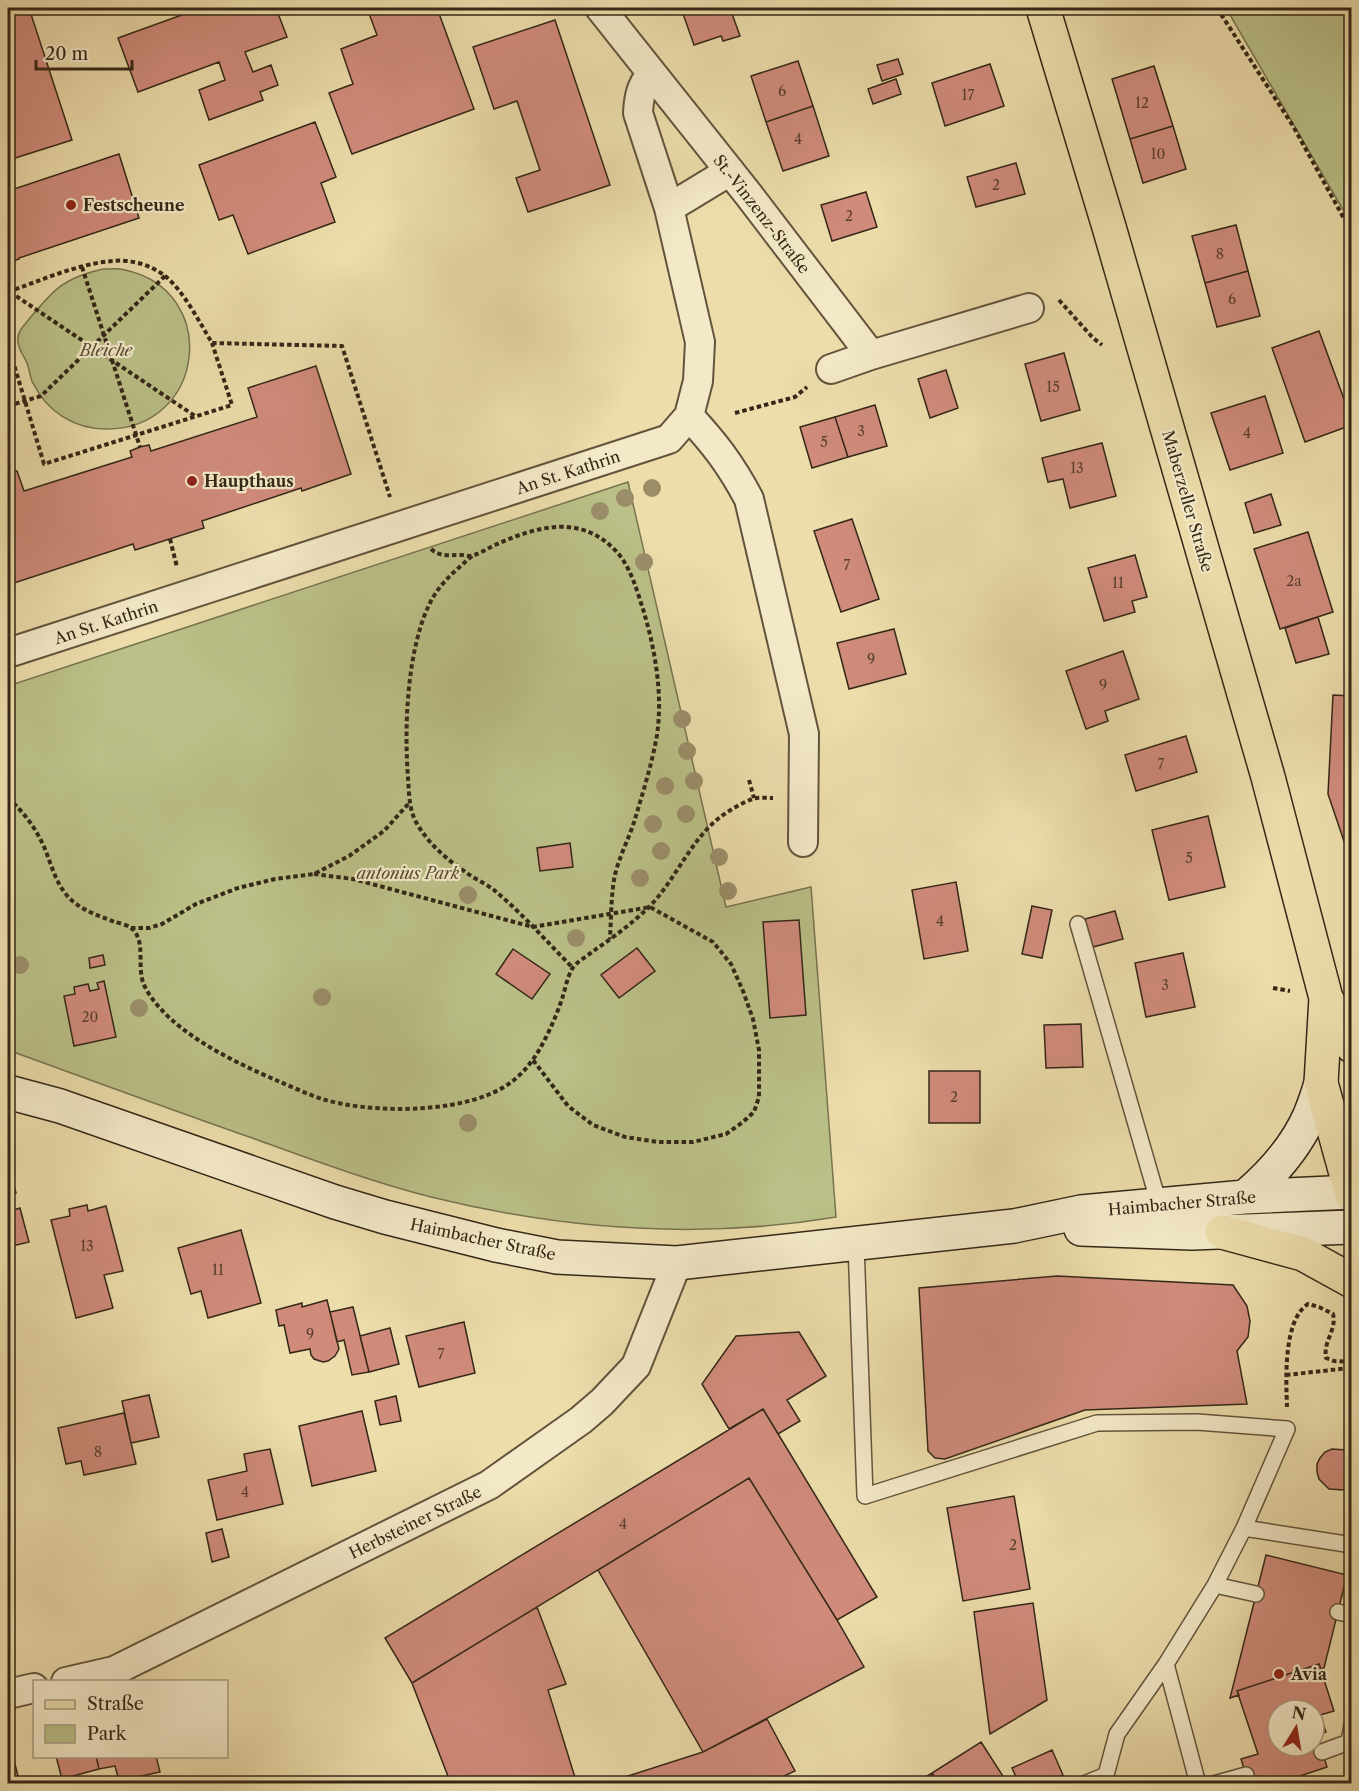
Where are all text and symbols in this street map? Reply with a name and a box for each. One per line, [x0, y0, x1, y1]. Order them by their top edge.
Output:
scale bar [36, 33, 132, 71]
text: 20 m [45, 43, 89, 65]
house number: 6 [778, 82, 786, 100]
house number: 17 [962, 86, 974, 104]
house number: 12 [1135, 94, 1149, 112]
house number: 4 [794, 130, 802, 148]
house number: 10 [1151, 145, 1165, 163]
street label: St.-Vinzenz-Straße [709, 150, 815, 278]
house number: 2 [992, 176, 1000, 194]
place label: Festscheune [83, 195, 185, 215]
marker: Festscheune [64, 198, 78, 212]
house number: 2 [845, 207, 853, 225]
house number: 8 [1216, 245, 1224, 263]
house number: 6 [1228, 290, 1236, 308]
park label: Bleiche [78, 340, 134, 360]
house number: 15 [1046, 378, 1060, 396]
house number: 3 [857, 422, 865, 440]
house number: 4 [1243, 424, 1251, 442]
street label: Maberzeller Straße [1158, 428, 1218, 574]
house number: 5 [820, 433, 828, 451]
street label: An St. Kathrin [513, 446, 622, 499]
house number: 13 [1070, 459, 1084, 477]
place label: Haupthaus [204, 471, 294, 491]
marker: Haupthaus [185, 474, 199, 488]
house number: 7 [844, 556, 851, 574]
house number: 2a [1286, 572, 1302, 590]
house number: 11 [1112, 574, 1124, 592]
street label: An St. Kathrin [51, 596, 160, 649]
house number: 9 [867, 650, 875, 668]
house number: 9 [1099, 676, 1107, 694]
house number: 7 [1158, 755, 1165, 773]
house number: 5 [1185, 849, 1193, 867]
park label: antonius Park [357, 863, 460, 883]
house number: 4 [936, 912, 944, 930]
house number: 3 [1161, 976, 1169, 994]
house number: 20 [82, 1008, 99, 1026]
house number: 2 [950, 1088, 958, 1106]
street label: Haimbacher Straße [1107, 1187, 1257, 1219]
street label: Haimbacher Straße [408, 1214, 558, 1264]
house number: 13 [80, 1237, 94, 1255]
house number: 11 [212, 1261, 224, 1279]
house number: 9 [306, 1325, 314, 1343]
house number: 7 [438, 1345, 445, 1363]
house number: 8 [94, 1443, 102, 1461]
street label: Herbsteiner Straße [345, 1481, 485, 1563]
house number: 4 [241, 1483, 249, 1501]
house number: 4 [619, 1515, 627, 1533]
house number: 2 [1009, 1536, 1017, 1554]
place label: Avia [1290, 1664, 1328, 1684]
marker: Avia [1272, 1667, 1286, 1681]
legend [33, 1680, 228, 1758]
text: Straße [87, 1693, 144, 1715]
north arrow [1266, 1698, 1326, 1758]
text: N [1290, 1702, 1308, 1724]
text: Park [87, 1723, 128, 1745]

